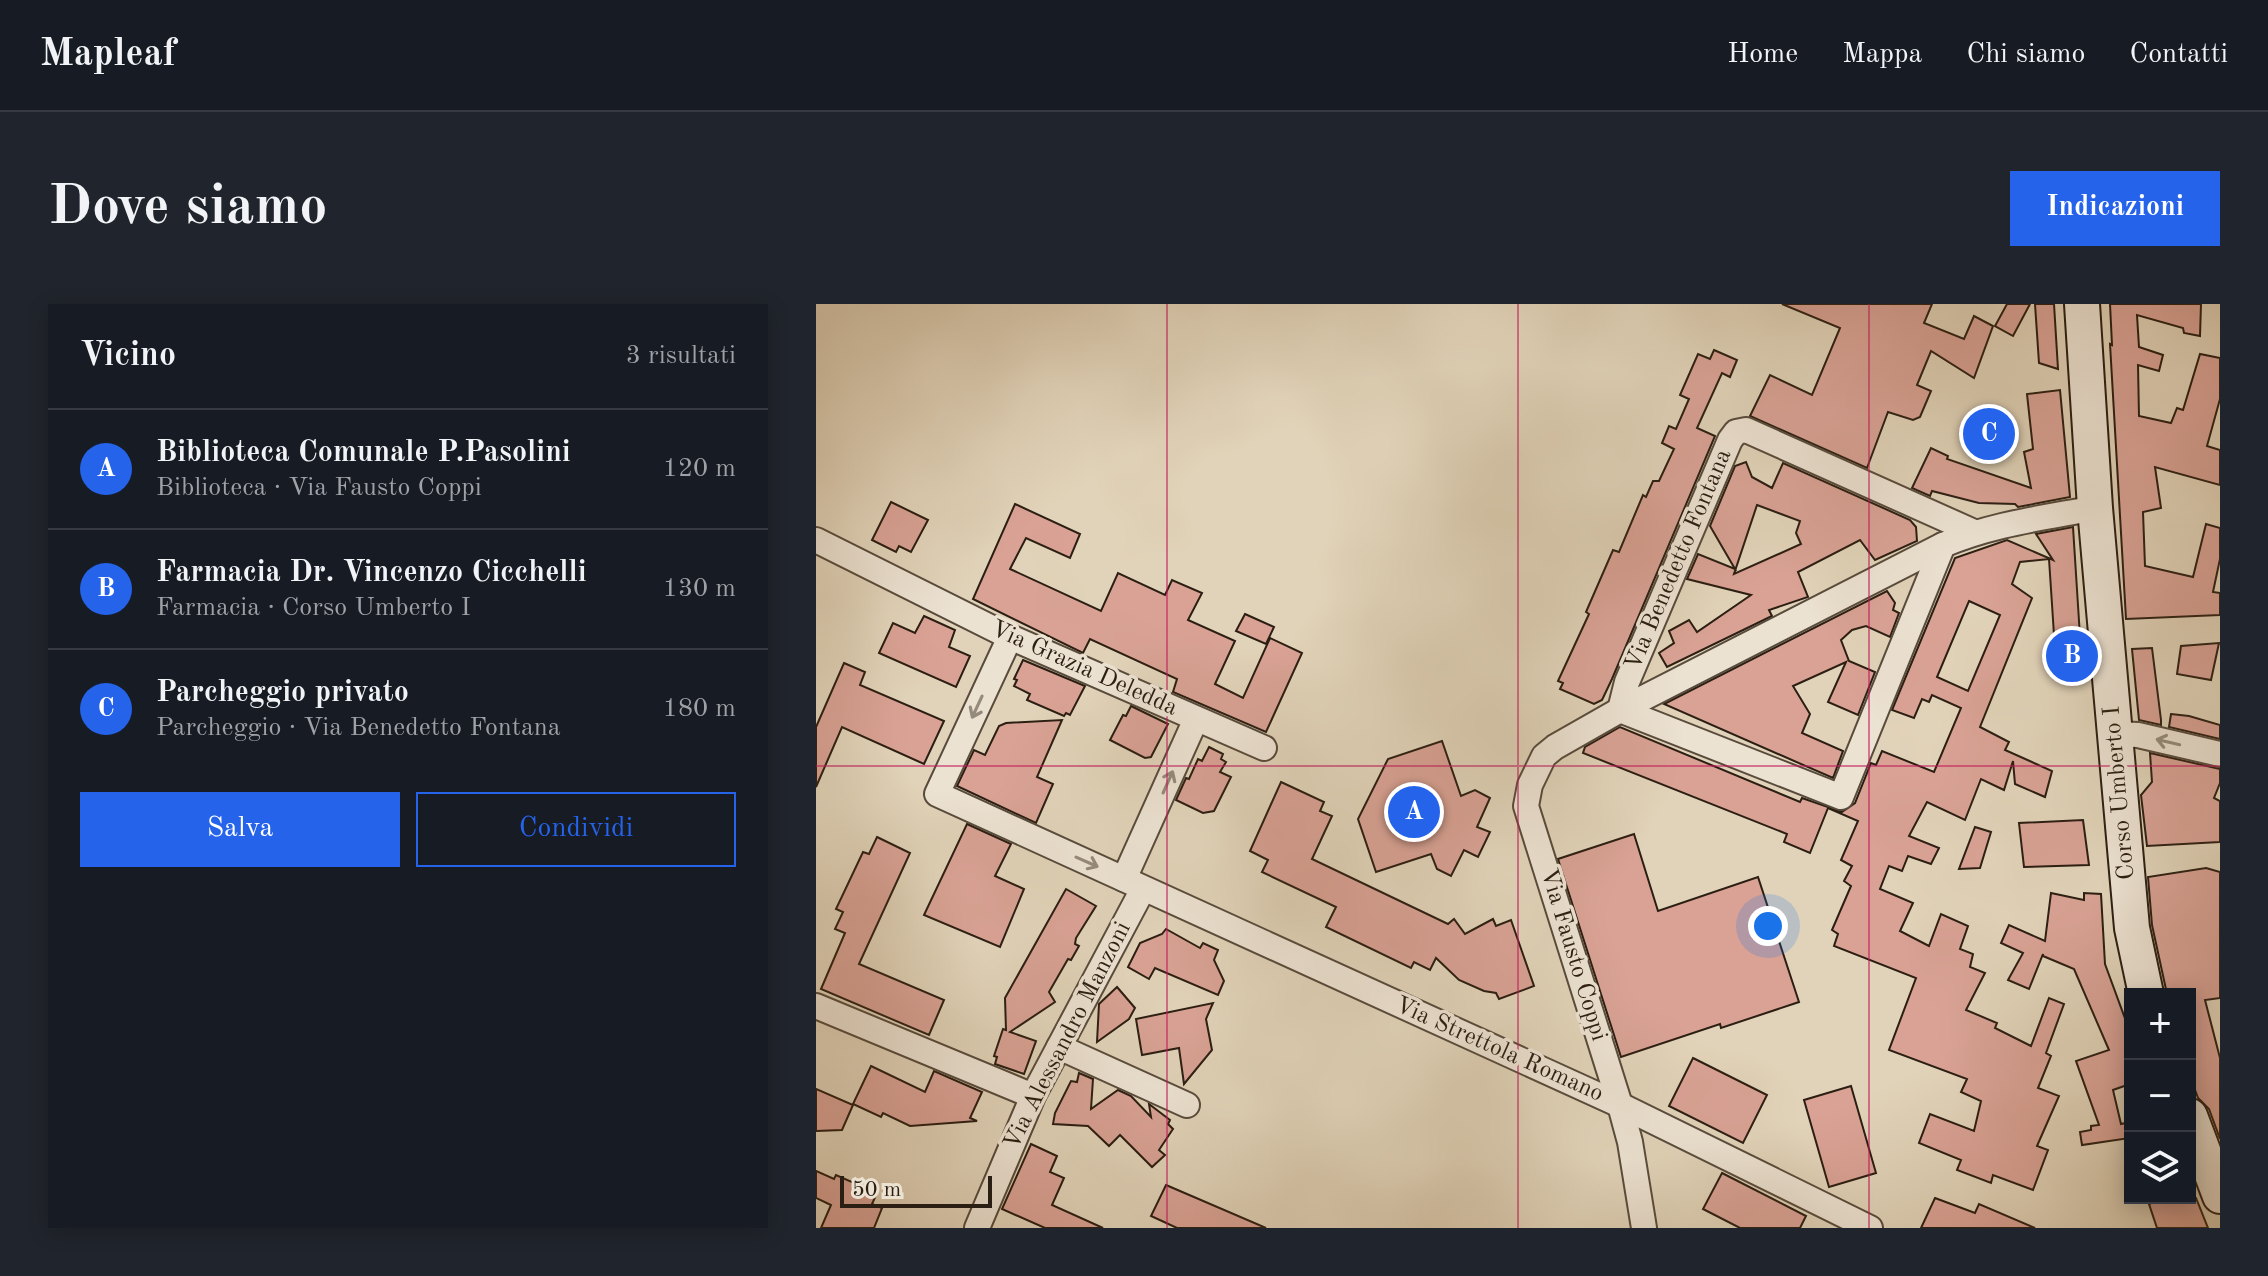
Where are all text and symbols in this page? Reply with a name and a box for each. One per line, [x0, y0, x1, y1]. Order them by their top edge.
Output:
text: Mapleaf [40, 36, 176, 74]
text: Home [1727, 41, 1798, 69]
text: Mappa [1842, 41, 1922, 69]
text: Chi siamo [1966, 41, 2085, 69]
text: Contatti [2129, 41, 2228, 69]
button: Indicazioni [2010, 171, 2220, 246]
text: Dove siamo [48, 180, 327, 236]
text: Vicino [80, 339, 176, 373]
text: 3 risultati [626, 343, 736, 369]
pin: C [1963, 404, 2015, 464]
text: Biblioteca Comunale P.Pasolini [156, 438, 571, 468]
street label: Via Benedetto Fontana [1622, 446, 1737, 674]
text: A [96, 456, 116, 482]
text: 120 m [663, 456, 736, 482]
text: Biblioteca · Via Fausto Coppi [156, 475, 482, 501]
text: Farmacia Dr. Vincenzo Cicchelli [156, 558, 587, 588]
text: B [97, 576, 115, 602]
text: 130 m [663, 576, 736, 602]
text: Farmacia · Corso Umberto I [156, 595, 471, 621]
street label: Via Grazia Deledda [987, 617, 1181, 721]
pin: B [2046, 626, 2098, 686]
text: Parcheggio privato [156, 678, 409, 708]
one-way arrow [969, 695, 984, 719]
text: C [97, 696, 115, 722]
text: 180 m [663, 696, 736, 722]
street label: Corso Umberto I [2100, 705, 2140, 881]
text: Parcheggio · Via Benedetto Fontana [156, 715, 561, 741]
one-way arrow [2156, 734, 2182, 749]
one-way arrow [1161, 770, 1176, 795]
pin: A [1388, 782, 1440, 842]
button: Salva [80, 792, 400, 867]
button: Condividi [416, 792, 736, 867]
one-way arrow [1074, 855, 1098, 870]
street label: Via Fausto Coppi [1535, 866, 1611, 1044]
your location [1748, 906, 1788, 946]
street label: Via Alessandro Manzoni [1000, 918, 1136, 1154]
map controls [2124, 988, 2196, 1204]
button: + [2124, 988, 2196, 1060]
street label: Via Strettola Romano [1391, 993, 1607, 1107]
button: − [2124, 1060, 2196, 1132]
button: layers [2124, 1132, 2196, 1204]
scale bar [840, 1172, 992, 1208]
text: 50 m [852, 1179, 901, 1201]

